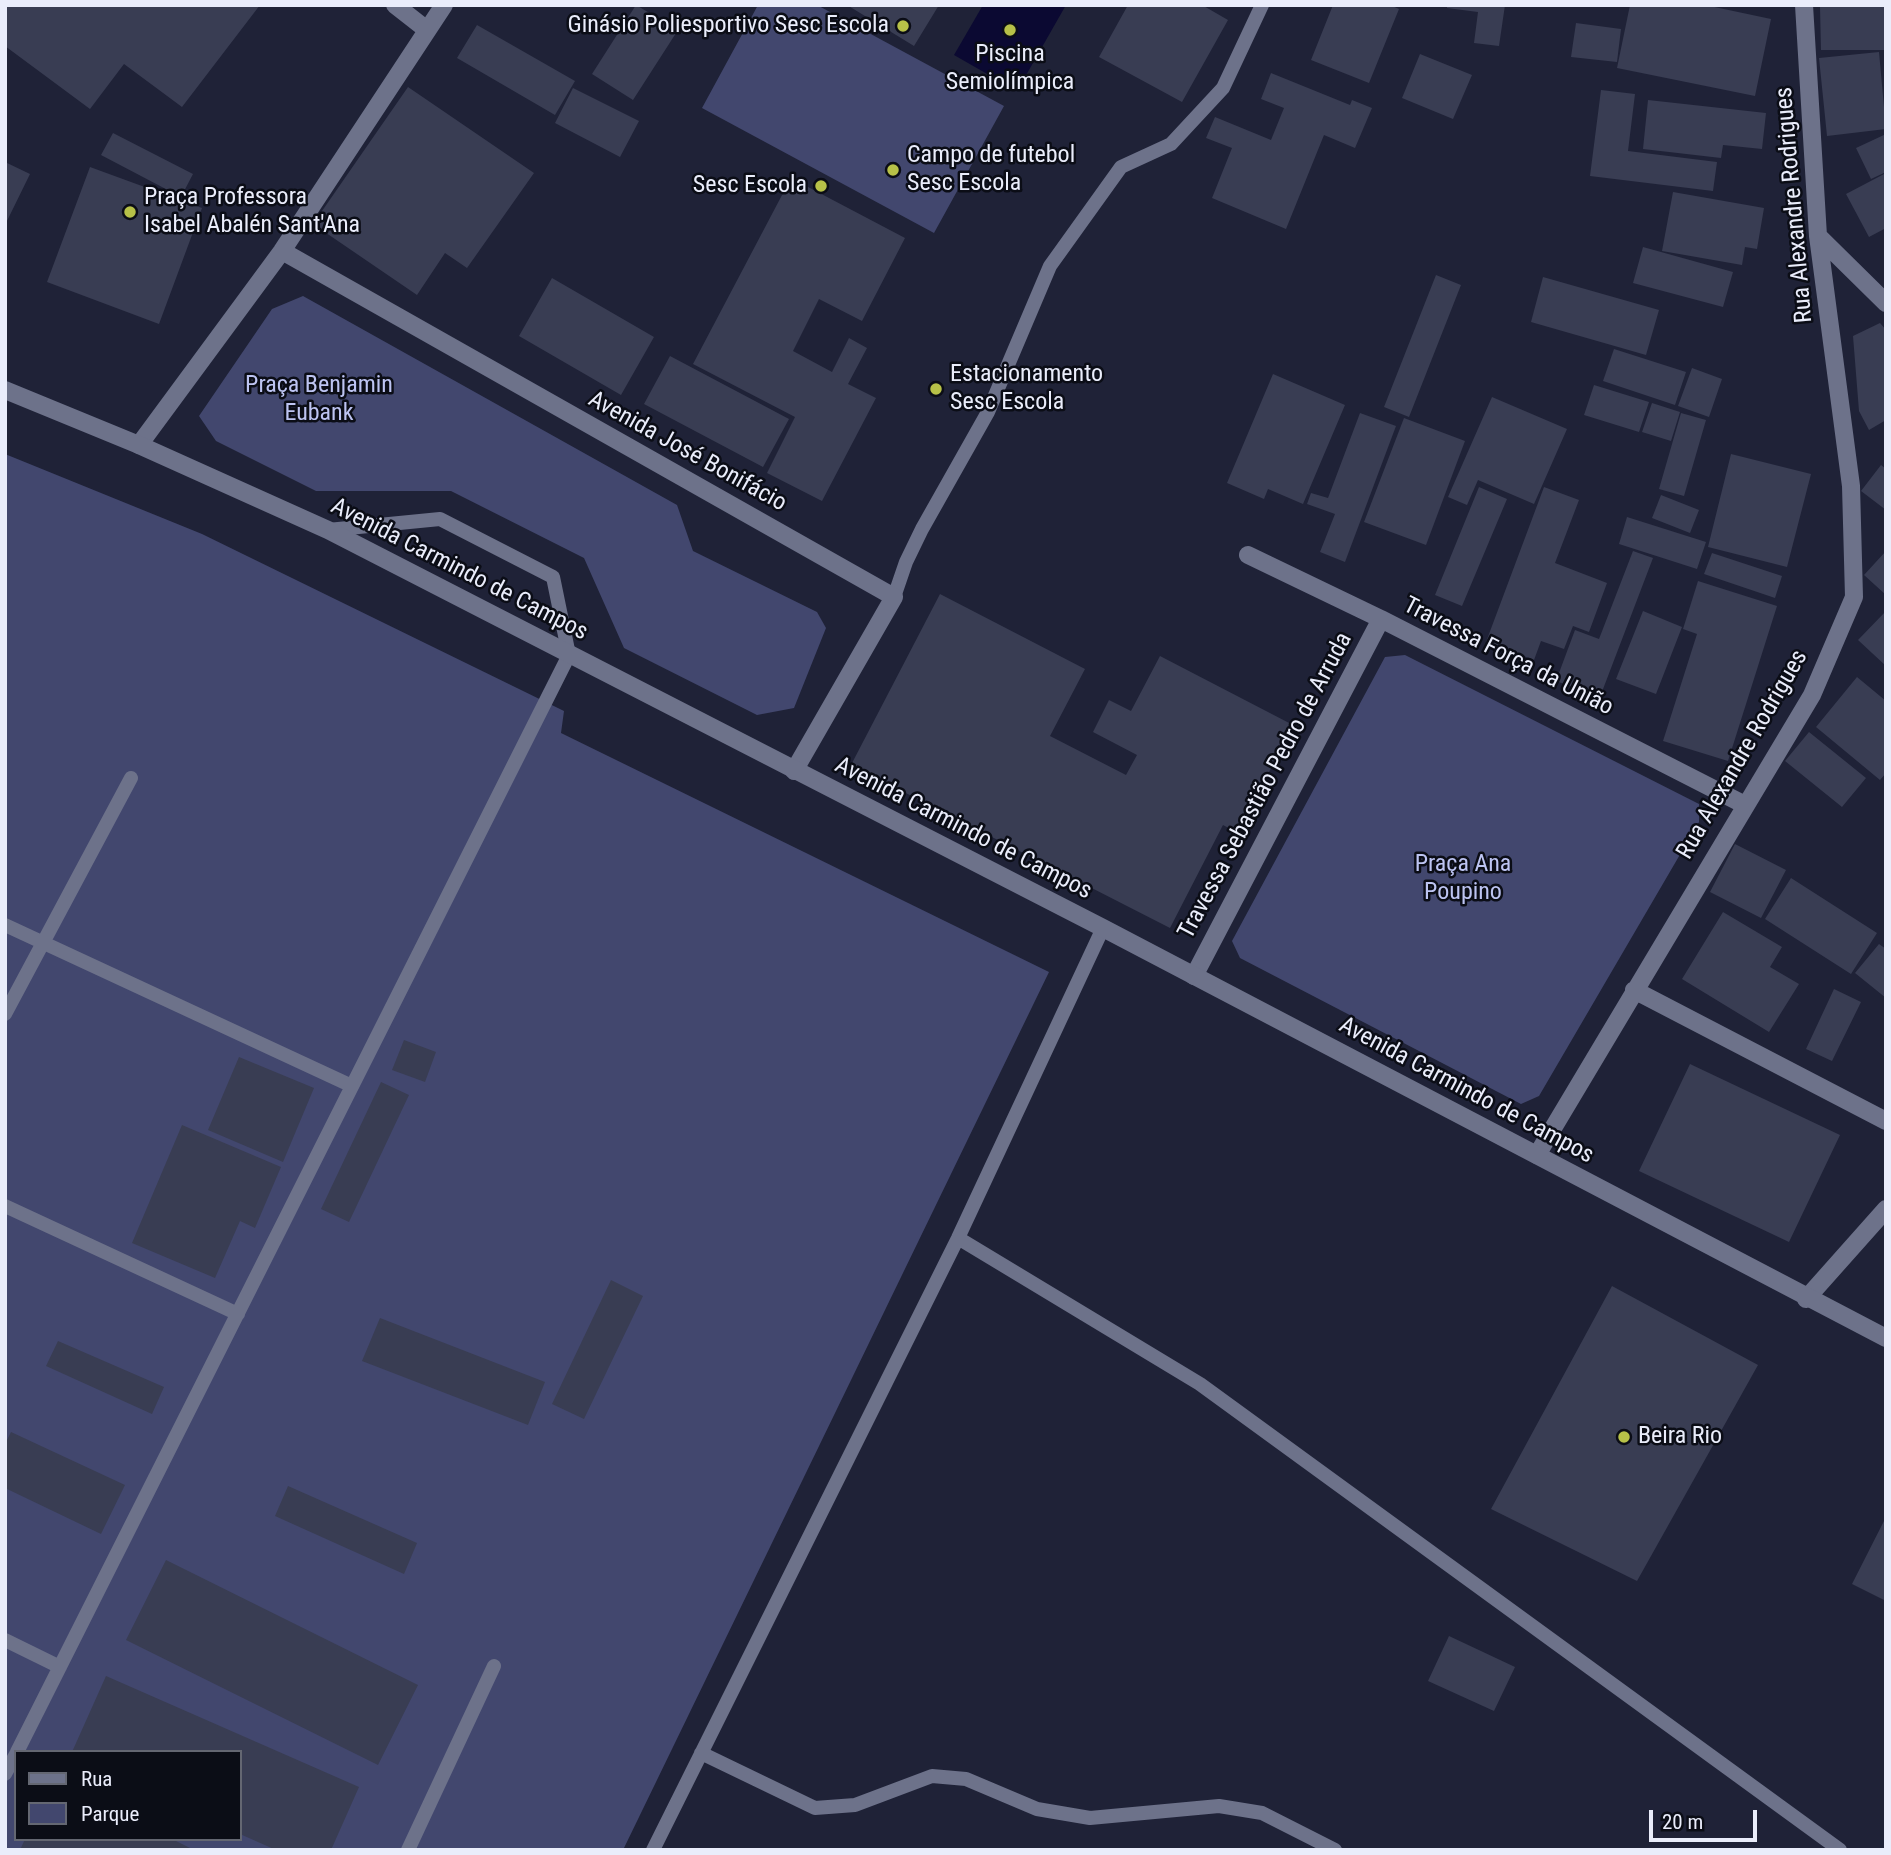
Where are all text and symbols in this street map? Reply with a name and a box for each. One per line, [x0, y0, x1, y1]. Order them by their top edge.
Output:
place label: Ginásio Poliesportivo Sesc Escola [567, 12, 889, 40]
marker: Ginásio Poliesportivo Sesc Escola [895, 18, 911, 34]
marker: Piscina Semiolímpica [1002, 22, 1018, 38]
place label: Piscina Semiolímpica [946, 41, 1074, 97]
street label: Rua Alexandre Rodrigues [1770, 86, 1820, 324]
place label: Campo de futebol Sesc Escola [907, 142, 1075, 198]
marker: Campo de futebol Sesc Escola [885, 162, 901, 178]
place label: Sesc Escola [693, 172, 807, 200]
marker: Sesc Escola [813, 178, 829, 194]
place label: Praça Professora Isabel Abalén Sant'Ana [144, 184, 360, 240]
marker: Praça Professora Isabel Abalén Sant'Ana [122, 204, 138, 220]
place label: Estacionamento Sesc Escola [950, 361, 1103, 417]
park label: Praça Benjamin Eubank [245, 372, 393, 428]
marker: Estacionamento Sesc Escola [928, 381, 944, 397]
street label: Avenida José Bonifácio [583, 386, 791, 518]
street label: Avenida Carmindo de Campos [326, 493, 592, 647]
street label: Travessa Força da União [1398, 592, 1618, 722]
street label: Travessa Sebastião Pedro de Arruda [1173, 628, 1359, 944]
street label: Rua Alexandre Rodrigues [1671, 645, 1815, 865]
street label: Avenida Carmindo de Campos [830, 752, 1096, 906]
park label: Praça Ana Poupino [1415, 851, 1511, 907]
street label: Avenida Carmindo de Campos [1334, 1012, 1598, 1170]
place label: Beira Rio [1638, 1423, 1722, 1451]
marker: Beira Rio [1616, 1429, 1632, 1445]
legend [14, 1750, 242, 1841]
text: Rua [81, 1767, 112, 1791]
scale bar [1653, 1796, 1762, 1840]
text: Parque [81, 1802, 139, 1826]
text: 20 m [1662, 1810, 1703, 1834]

